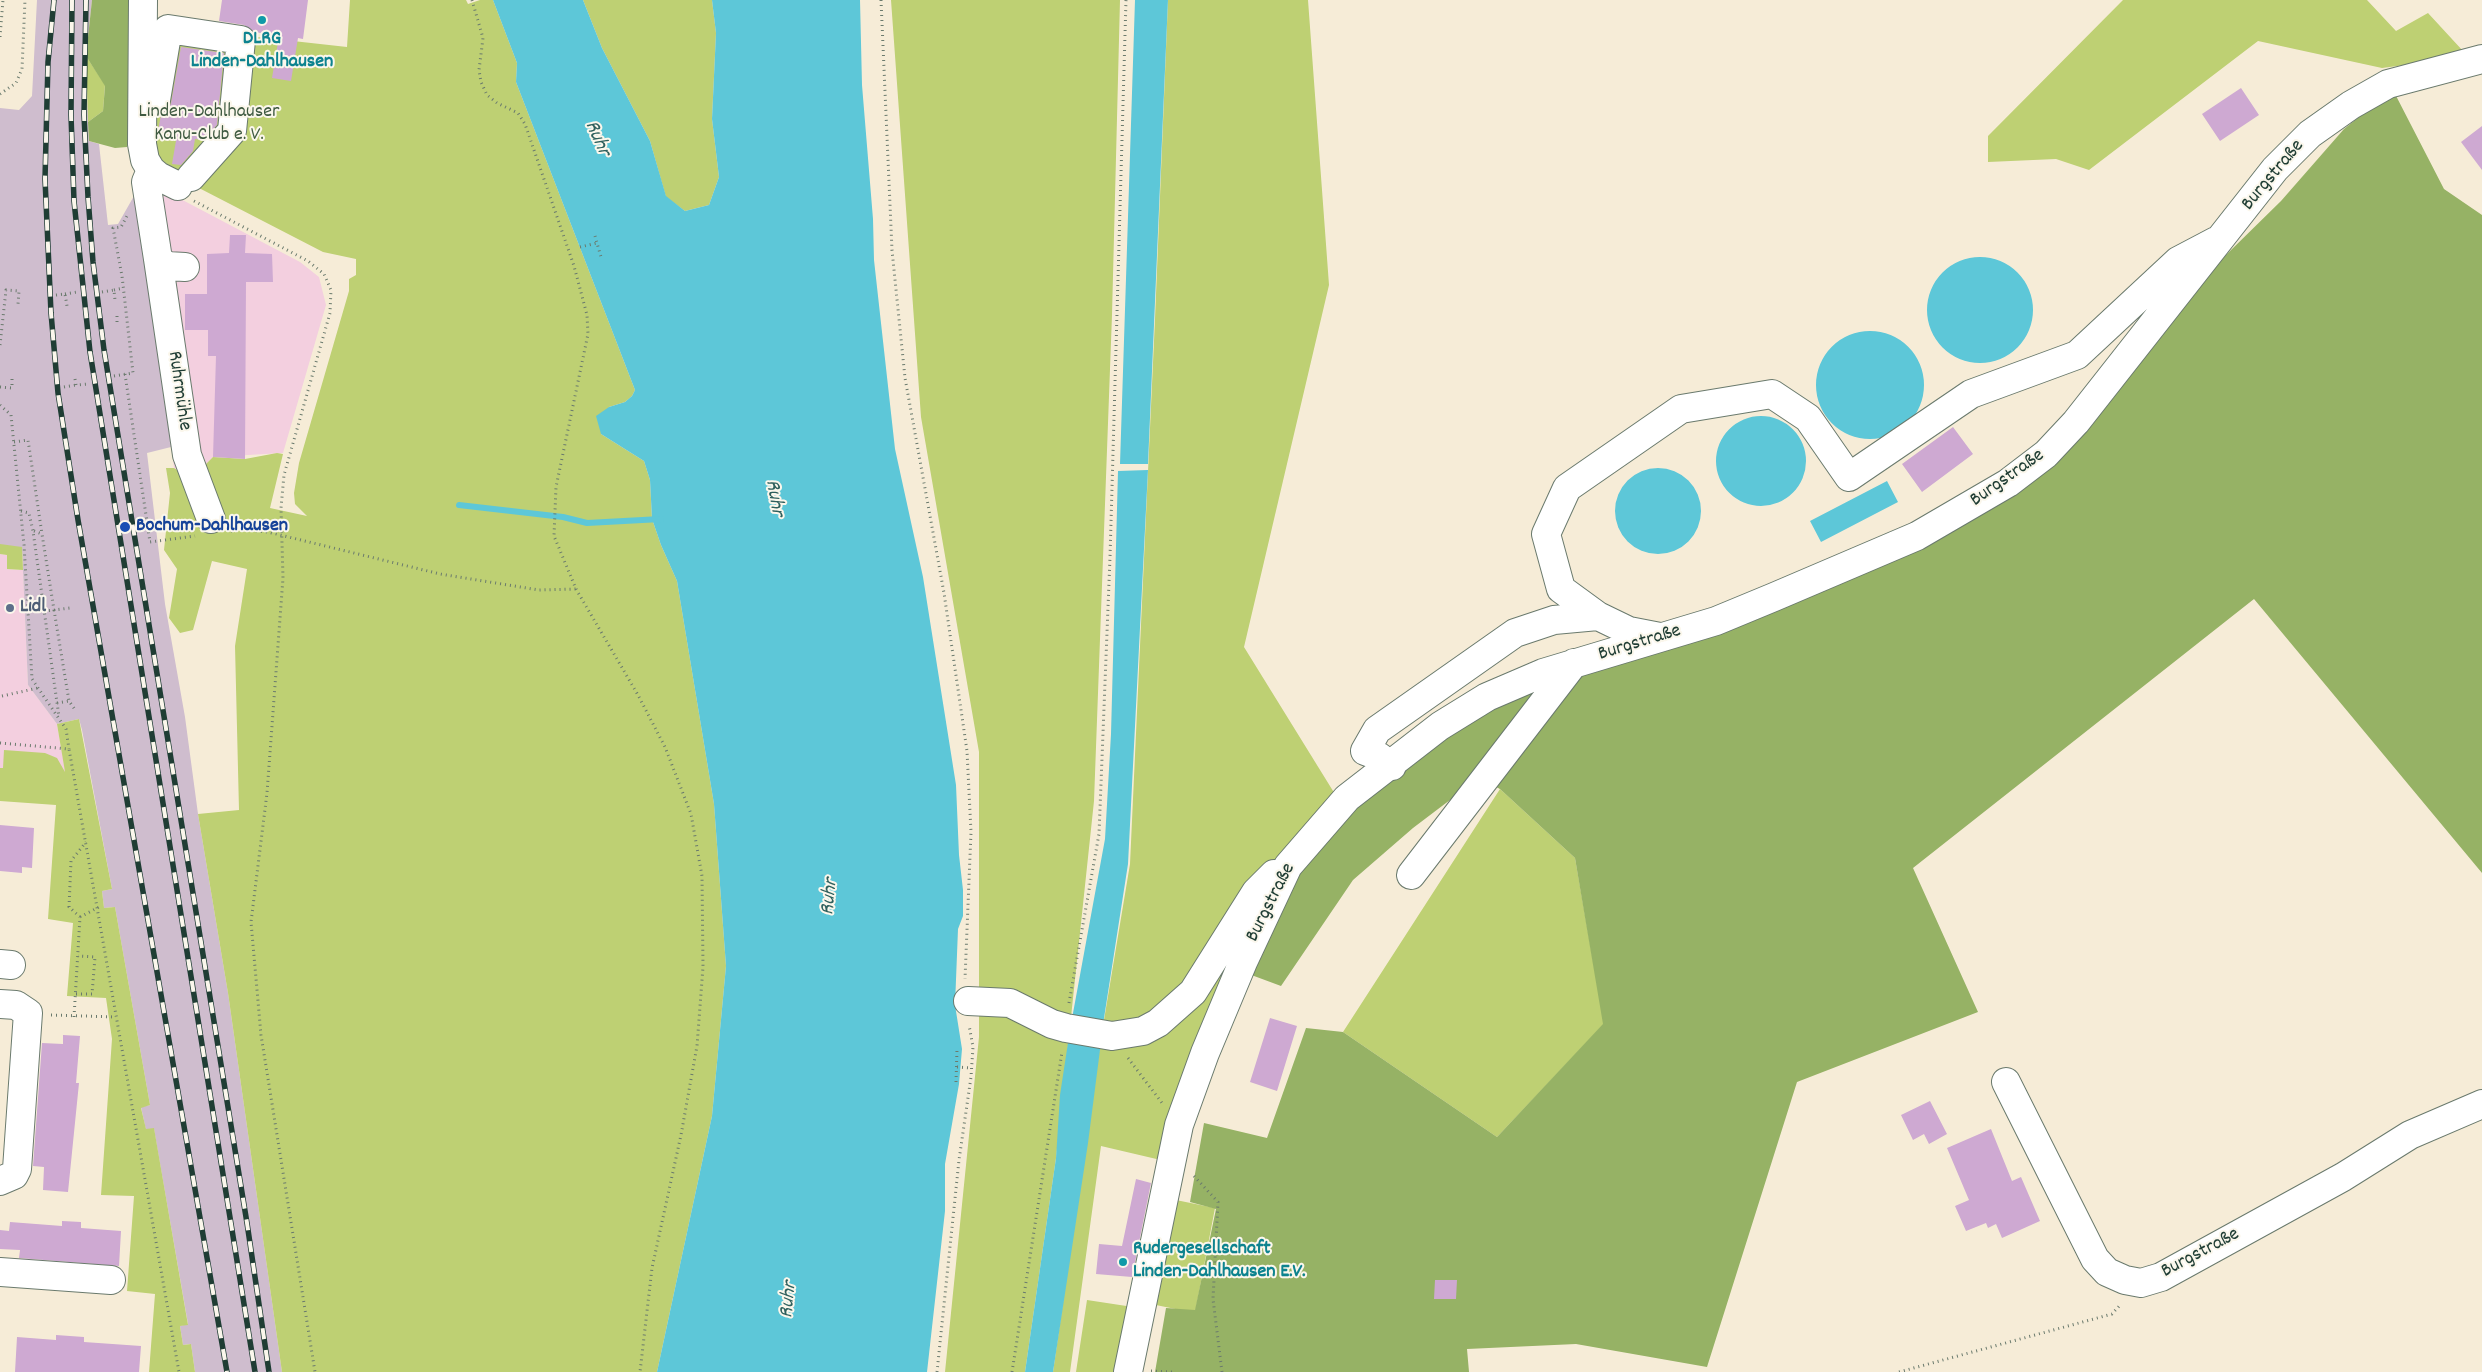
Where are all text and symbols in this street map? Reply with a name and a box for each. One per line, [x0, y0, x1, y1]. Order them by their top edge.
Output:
marker: DLRG Linden-Dahlhausen [256, 14, 268, 26]
place label: DLRG Linden-Dahlhausen [191, 28, 333, 75]
park label: Linden-Dahlhauser Kanu-Club e. V. [139, 101, 279, 148]
water label: Ruhr [577, 117, 615, 161]
street label: Burgstraße [2237, 136, 2311, 216]
street label: Ruhrmühle [161, 350, 195, 432]
street label: Burgstraße [1966, 445, 2050, 513]
water label: Ruhr [757, 478, 789, 518]
place label: Bochum-Dahlhausen [136, 515, 288, 539]
marker: Bochum-Dahlhausen [118, 520, 132, 534]
place label: Lidl [20, 596, 46, 620]
marker: Lidl [4, 602, 16, 614]
street label: Burgstraße [1596, 620, 1684, 668]
street label: Burgstraße [1242, 860, 1302, 946]
water label: Ruhr [817, 877, 845, 917]
street label: Burgstraße [2158, 1223, 2244, 1285]
place label: Rudergesellschaft Linden-Dahlhausen E.V. [1133, 1238, 1305, 1285]
marker: Rudergesellschaft Linden-Dahlhausen E.V. [1117, 1256, 1129, 1268]
water label: Ruhr [776, 1280, 804, 1320]

